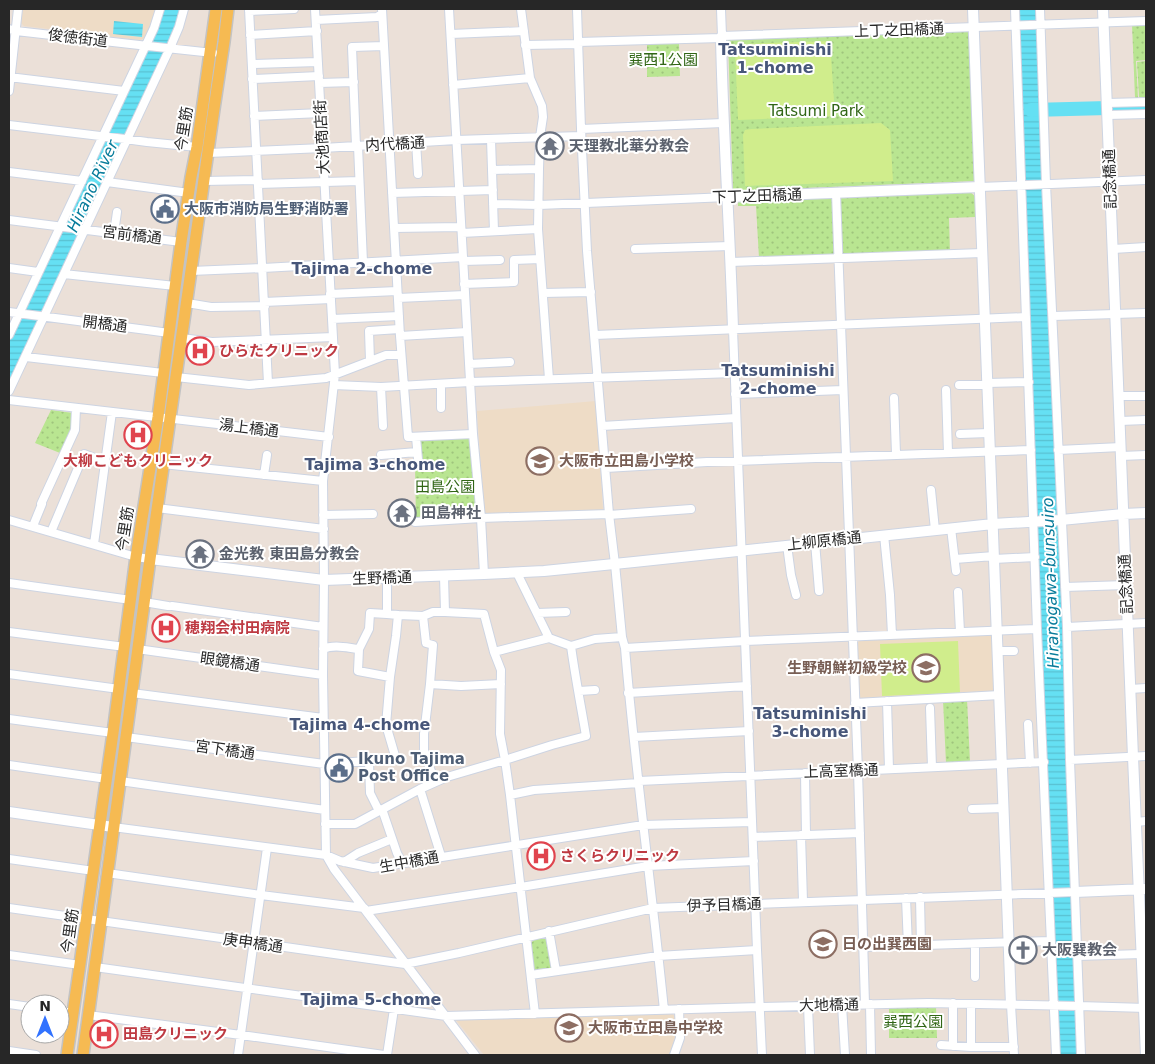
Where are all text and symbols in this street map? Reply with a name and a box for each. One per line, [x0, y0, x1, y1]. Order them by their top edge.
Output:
street label: 上丁之田橋通 [854, 19, 944, 41]
street label: 俊徳街道 [47, 25, 109, 51]
district label: Tatsuminishi 1-chome [718, 40, 832, 77]
park label: 巽西1公園 [628, 51, 698, 69]
street label: 大池商店街 [311, 99, 333, 175]
park label: Tatsumi Park [767, 102, 864, 120]
street label: 今里筋 [172, 105, 196, 153]
temple icon: 天理教北華分教会 [535, 131, 565, 161]
street label: 内代橋通 [365, 133, 425, 155]
water label: Hirano River [63, 136, 123, 235]
place label: 天理教北華分教会 [569, 137, 689, 155]
street label: 記念橋通 [1100, 149, 1120, 209]
street label: 下丁之田橋通 [712, 185, 802, 207]
public building icon: 大阪市消防局生野消防署 [150, 194, 180, 224]
place label: 大阪市消防局生野消防署 [184, 200, 349, 218]
street label: 宮前橋通 [101, 222, 163, 248]
district label: Tajima 2-chome [292, 259, 433, 278]
street label: 開橋通 [82, 312, 128, 336]
hospital icon: ひらたクリニック [185, 336, 215, 366]
place label: ひらたクリニック [219, 342, 339, 360]
district label: Tatsuminishi 2-chome [721, 361, 835, 398]
street label: 湯上橋通 [218, 415, 280, 441]
hospital icon: 大柳こどもクリニック [123, 420, 153, 450]
school or university icon: 大阪市立田島小学校 [525, 446, 555, 476]
place label: 大柳こどもクリニック [63, 452, 213, 470]
place label: 大阪市立田島小学校 [559, 452, 694, 470]
district label: Tajima 3-chome [305, 455, 446, 474]
park label: 田島公園 [415, 478, 475, 496]
water label: Hiranogawa-bunsuiro [1038, 497, 1063, 669]
temple icon: 田島神社 [387, 498, 417, 528]
place label: 田島神社 [421, 504, 481, 522]
street label: 今里筋 [113, 505, 137, 553]
street label: 上柳原橋通 [786, 528, 862, 554]
temple icon: 金光教 東田島分教会 [185, 539, 215, 569]
place label: 金光教 東田島分教会 [219, 545, 359, 563]
street label: 記念橋通 [1115, 554, 1137, 614]
street label: 生野橋通 [352, 568, 412, 588]
hospital icon: 穂翔会村田病院 [151, 613, 181, 643]
place label: 穂翔会村田病院 [185, 619, 290, 637]
street label: 眼鏡橋通 [199, 649, 261, 675]
school or university icon: 生野朝鮮初級学校 [911, 653, 941, 683]
place label: 生野朝鮮初級学校 [787, 659, 907, 677]
district label: Tatsuminishi 3-chome [753, 704, 867, 741]
district label: Tajima 4-chome [290, 715, 431, 734]
street label: 宮下橋通 [194, 737, 256, 763]
place label: Ikuno Tajima Post Office [358, 750, 465, 785]
public building icon: Ikuno Tajima Post Office [324, 753, 354, 783]
street label: 上高室橋通 [803, 761, 879, 781]
hospital icon: さくらクリニック [526, 841, 556, 871]
place label: さくらクリニック [560, 847, 680, 865]
street label: 生中橋通 [378, 848, 440, 876]
street label: 伊予目橋通 [686, 895, 762, 915]
street label: 今里筋 [58, 907, 82, 955]
school or university icon: 日の出巽西園 [808, 929, 838, 959]
street label: 庚申橋通 [222, 930, 284, 956]
place label: 日の出巽西園 [842, 935, 932, 953]
church icon: 大阪巽教会 [1008, 935, 1038, 965]
place label: 大阪巽教会 [1042, 941, 1117, 959]
district label: Tajima 5-chome [301, 990, 442, 1009]
north arrow [20, 994, 70, 1044]
street label: 大地橋通 [799, 995, 859, 1015]
text: N [39, 998, 51, 1014]
school or university icon: 大阪市立田島中学校 [554, 1013, 584, 1043]
park label: 巽西公園 [883, 1013, 943, 1031]
hospital icon: 田島クリニック [89, 1019, 119, 1049]
place label: 大阪市立田島中学校 [588, 1019, 723, 1037]
place label: 田島クリニック [123, 1025, 228, 1043]

